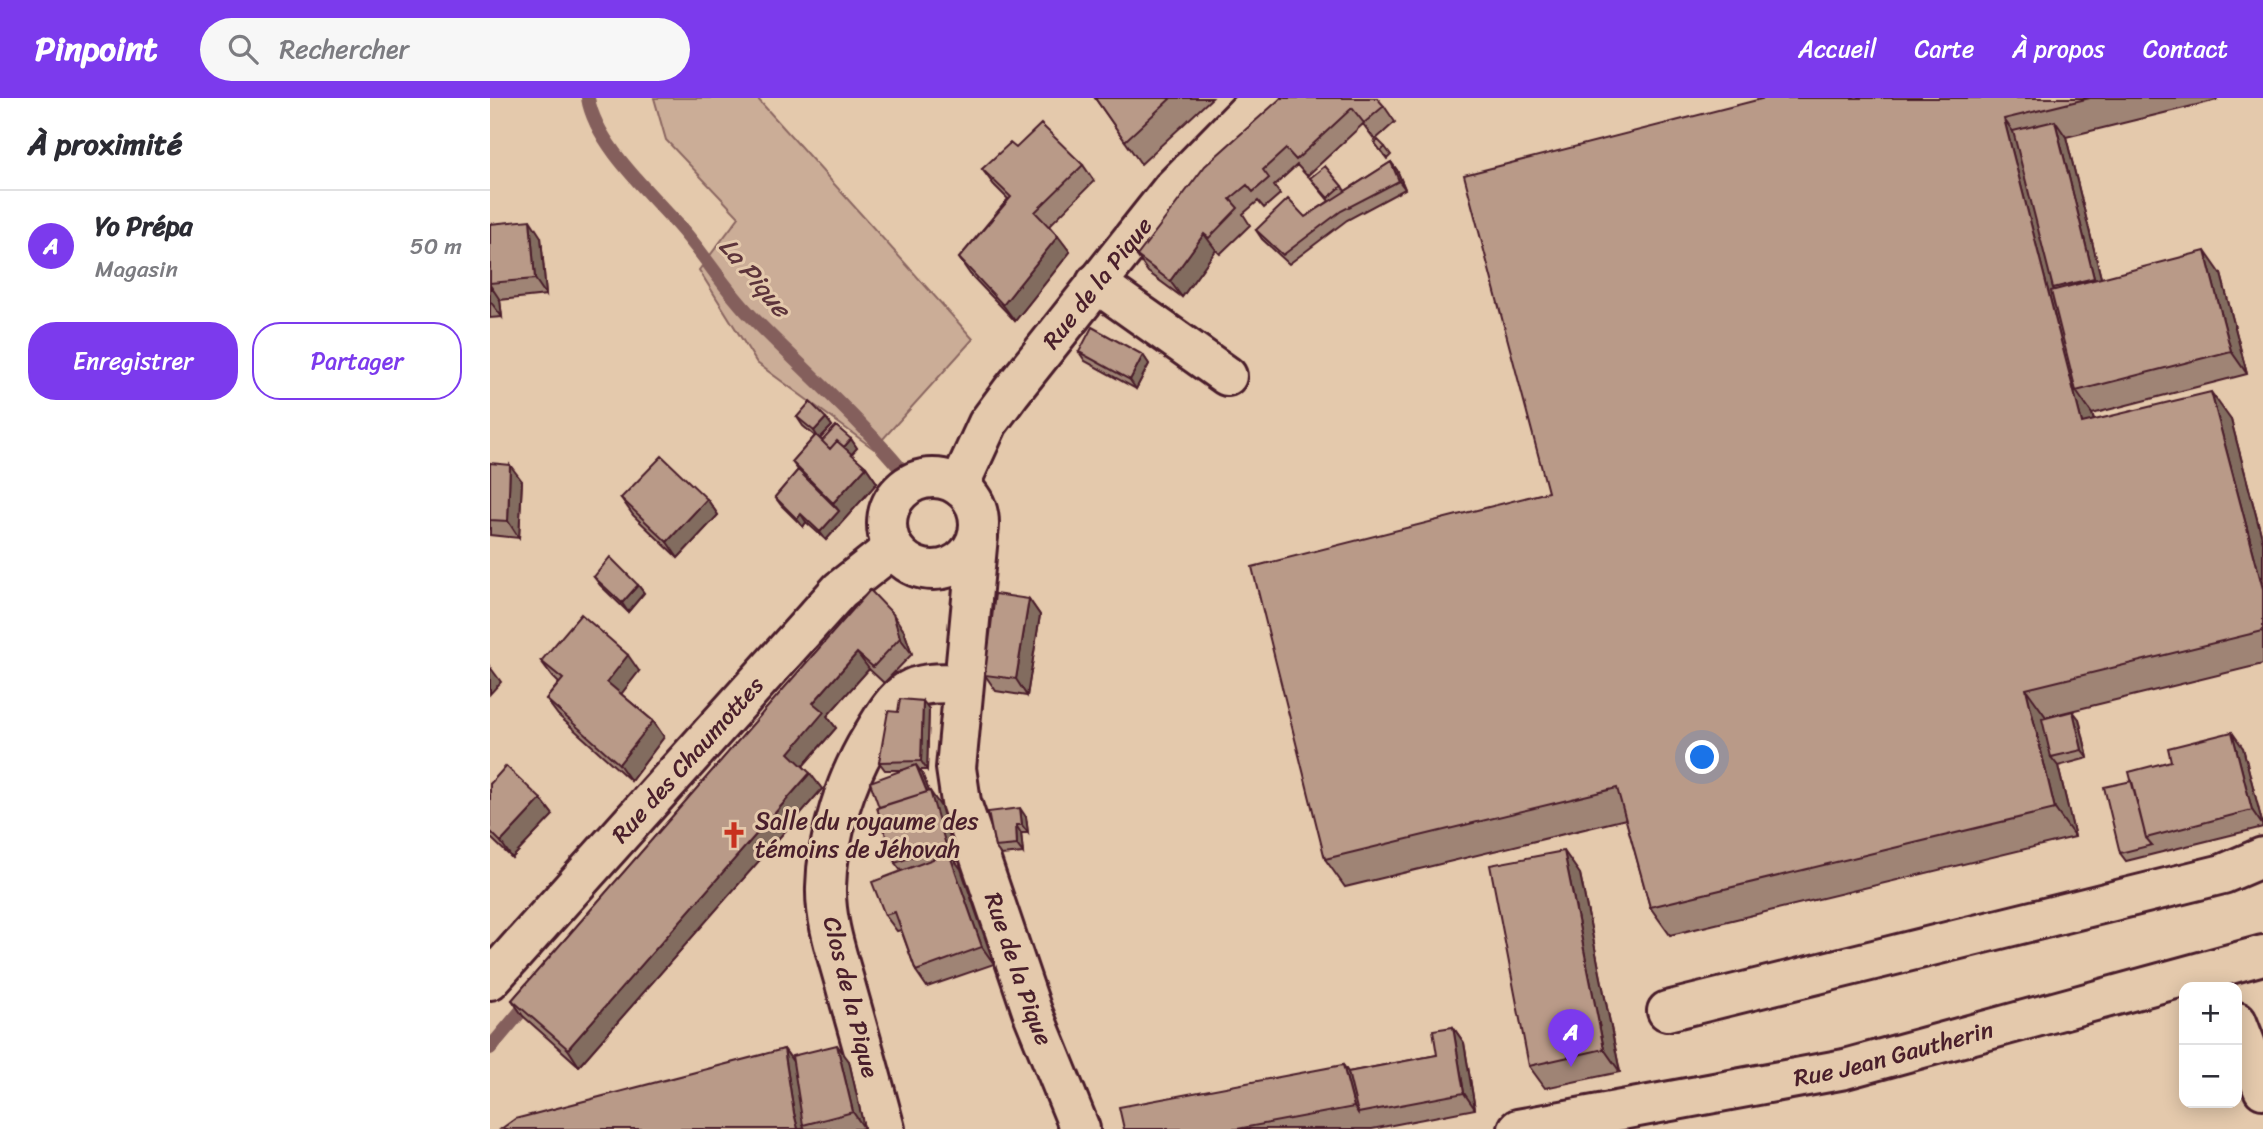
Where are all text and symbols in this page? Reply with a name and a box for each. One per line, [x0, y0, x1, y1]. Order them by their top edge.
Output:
search box [200, 18, 690, 81]
text: Pinpoint [35, 20, 158, 78]
text: Rechercher [280, 26, 409, 72]
text: Accueil [1798, 28, 1877, 70]
text: Carte [1915, 28, 1974, 70]
text: À propos [2012, 28, 2105, 70]
text: Contact [2143, 28, 2228, 70]
icon: search [224, 30, 262, 68]
text: À proximité [28, 117, 182, 171]
text: Yo Prépa [95, 203, 193, 249]
street label: Rue de la Pique [1031, 207, 1164, 359]
text: A [43, 226, 59, 267]
text: 50 m [410, 226, 462, 267]
water label: La Pique [707, 226, 805, 330]
text: Magasin [95, 249, 178, 290]
button: Enregistrer [28, 322, 238, 400]
button: Partager [252, 322, 462, 400]
street label: Rue des Chaumottes [601, 666, 775, 853]
your location [1685, 740, 1719, 774]
place label: Salle du royaume des témoins de Jéhovah [755, 800, 979, 870]
church icon: Salle du royaume des témoins de Jéhovah [719, 820, 749, 850]
street label: Rue de la Pique [972, 887, 1065, 1052]
street label: Clos de la Pique [811, 912, 891, 1083]
map controls [2179, 982, 2242, 1108]
button: + [2179, 982, 2242, 1045]
street label: Rue Jean Gautherin [1790, 1008, 1998, 1099]
pin: A [1548, 1009, 1594, 1067]
button: − [2179, 1045, 2242, 1108]

